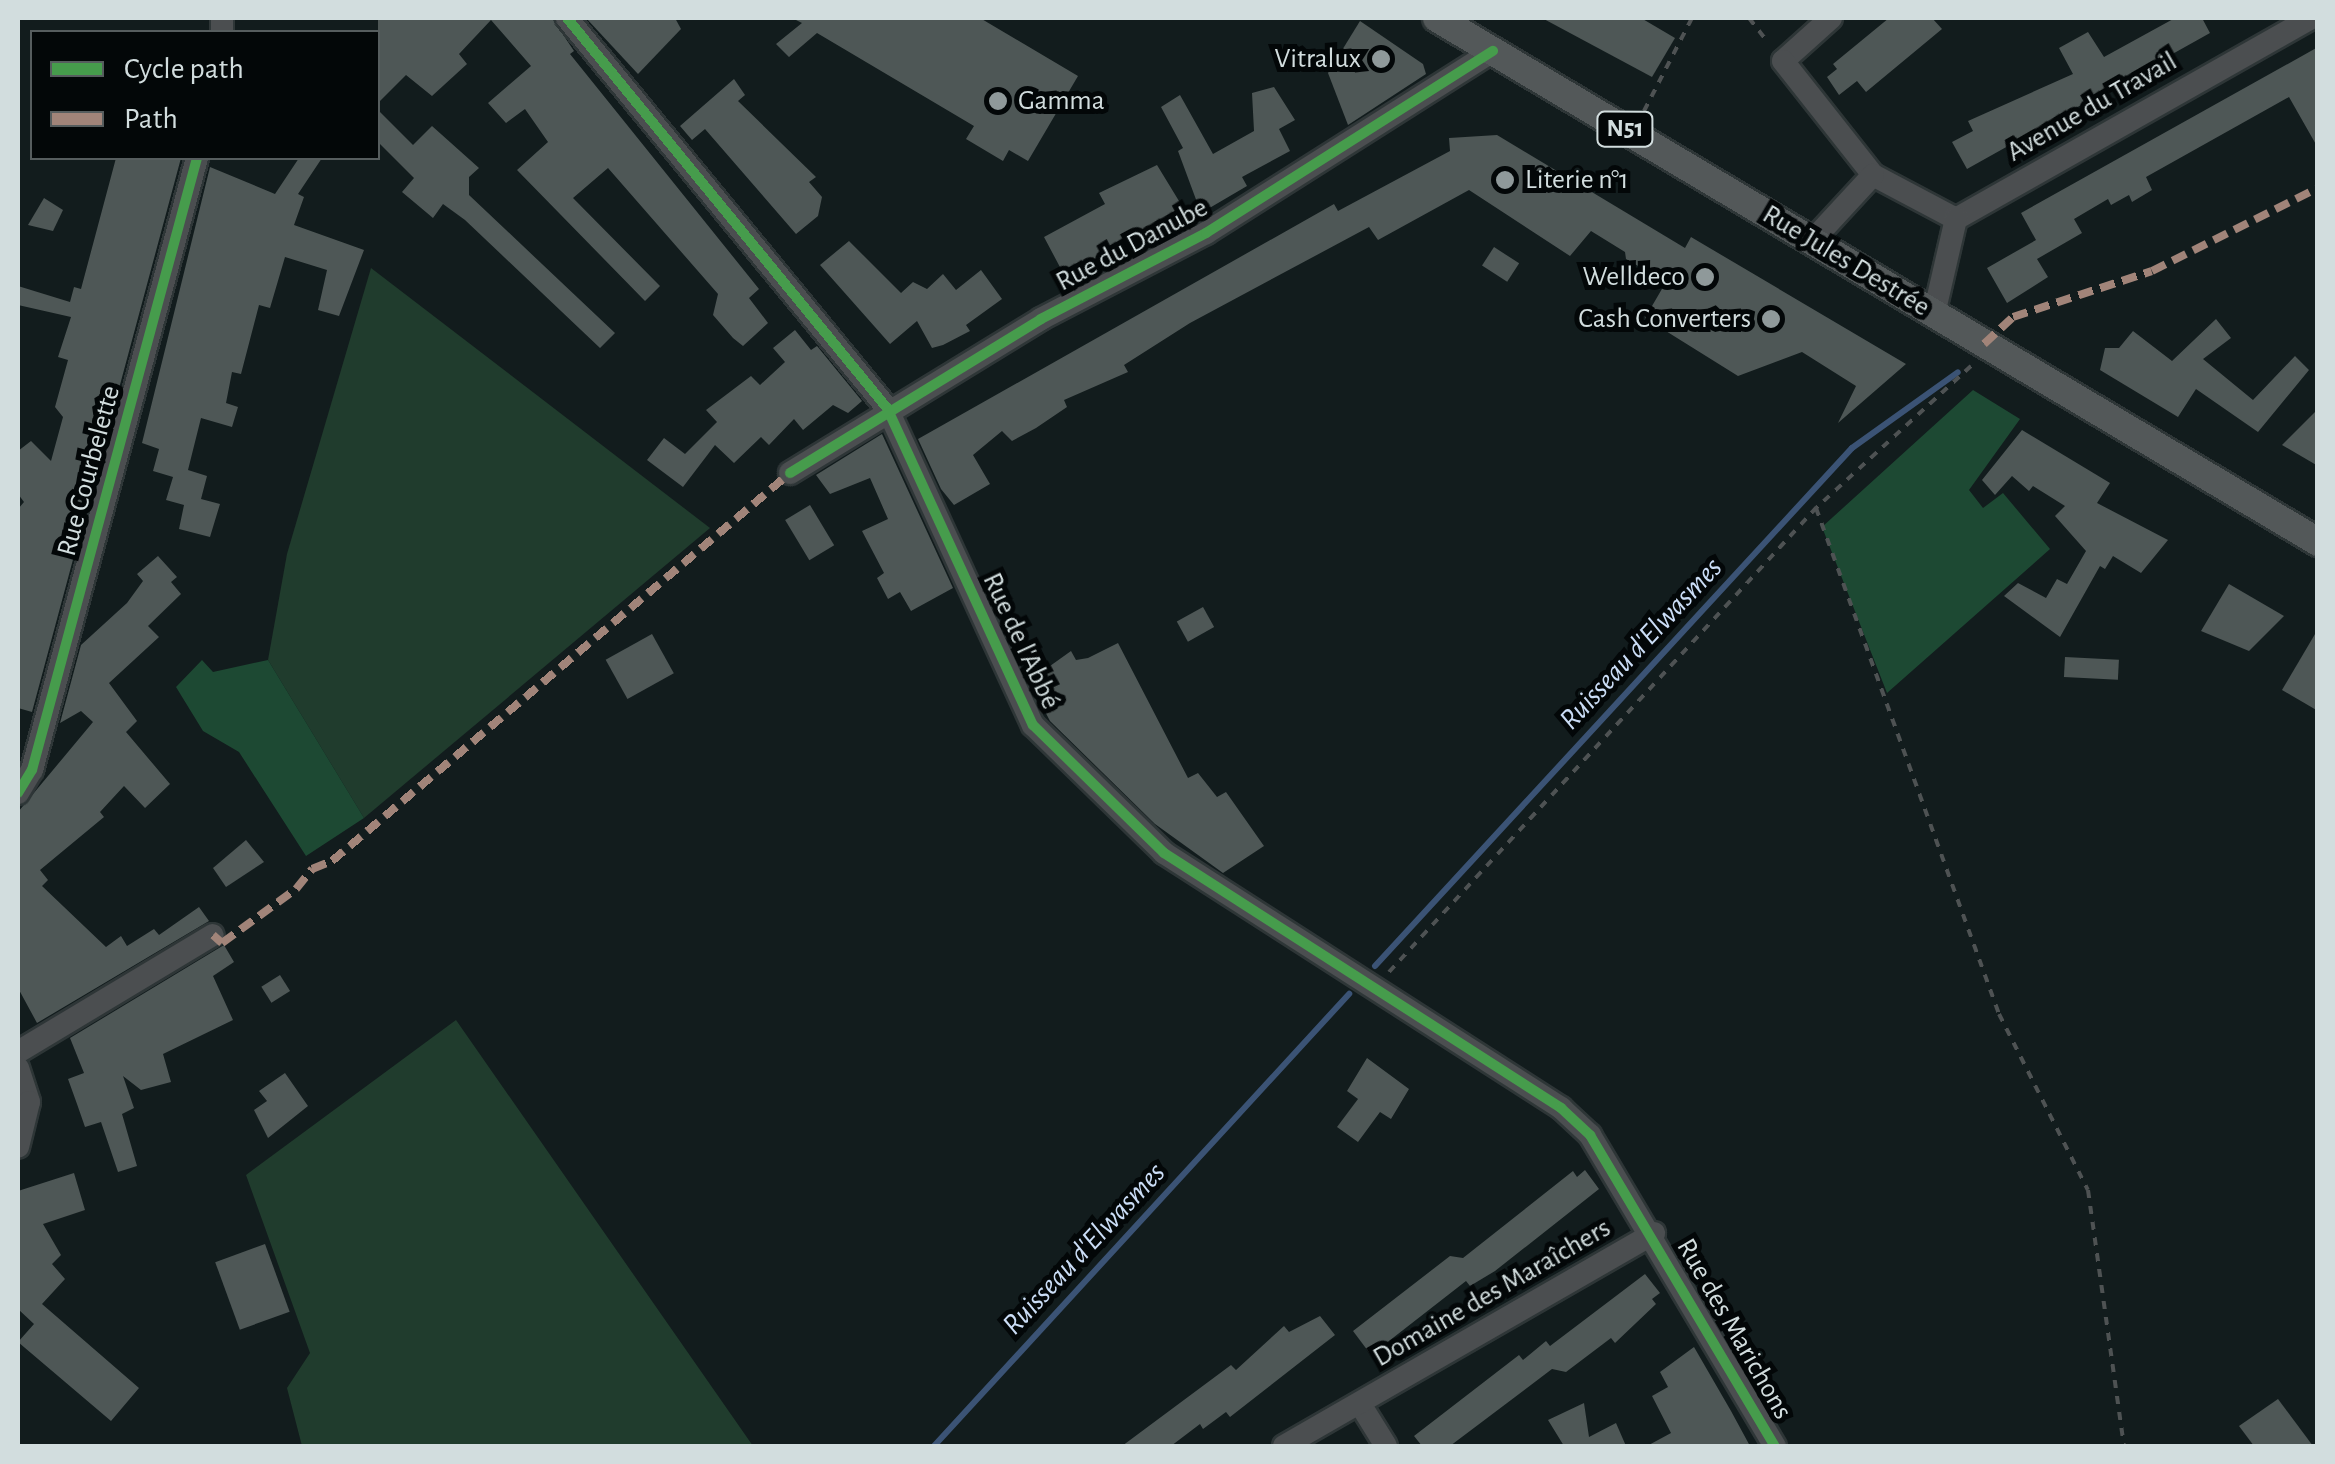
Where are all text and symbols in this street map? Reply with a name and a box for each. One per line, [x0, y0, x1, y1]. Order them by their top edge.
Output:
legend [30, 30, 380, 160]
place label: Vitralux [1274, 42, 1361, 76]
street label: Avenue du Travail [2001, 45, 2183, 169]
marker: Vitralux [1370, 48, 1392, 70]
text: Cycle path [124, 54, 244, 84]
place label: Gamma [1018, 84, 1105, 118]
marker: Gamma [987, 90, 1009, 112]
text: Path [124, 104, 178, 134]
road number: N51 [1595, 109, 1655, 149]
place label: Literie n°1 [1525, 163, 1629, 197]
marker: Literie n°1 [1494, 169, 1516, 191]
street label: Rue du Danube [1050, 191, 1214, 299]
street label: Rue Jules Destrée [1756, 198, 1936, 324]
place label: Welldeco [1583, 260, 1685, 294]
marker: Welldeco [1694, 266, 1716, 288]
place label: Cash Converters [1578, 302, 1751, 336]
marker: Cash Converters [1760, 308, 1782, 330]
street label: Rue Courbelette [50, 382, 128, 560]
water label: Ruisseau d'Elwasmes [1552, 550, 1730, 738]
street label: Rue de l'Abbé [975, 567, 1067, 715]
water label: Ruisseau d'Elwasmes [995, 1155, 1173, 1343]
street label: Domaine des Maraîchers [1367, 1211, 1617, 1375]
street label: Rue des Marichons [1669, 1233, 1799, 1425]

